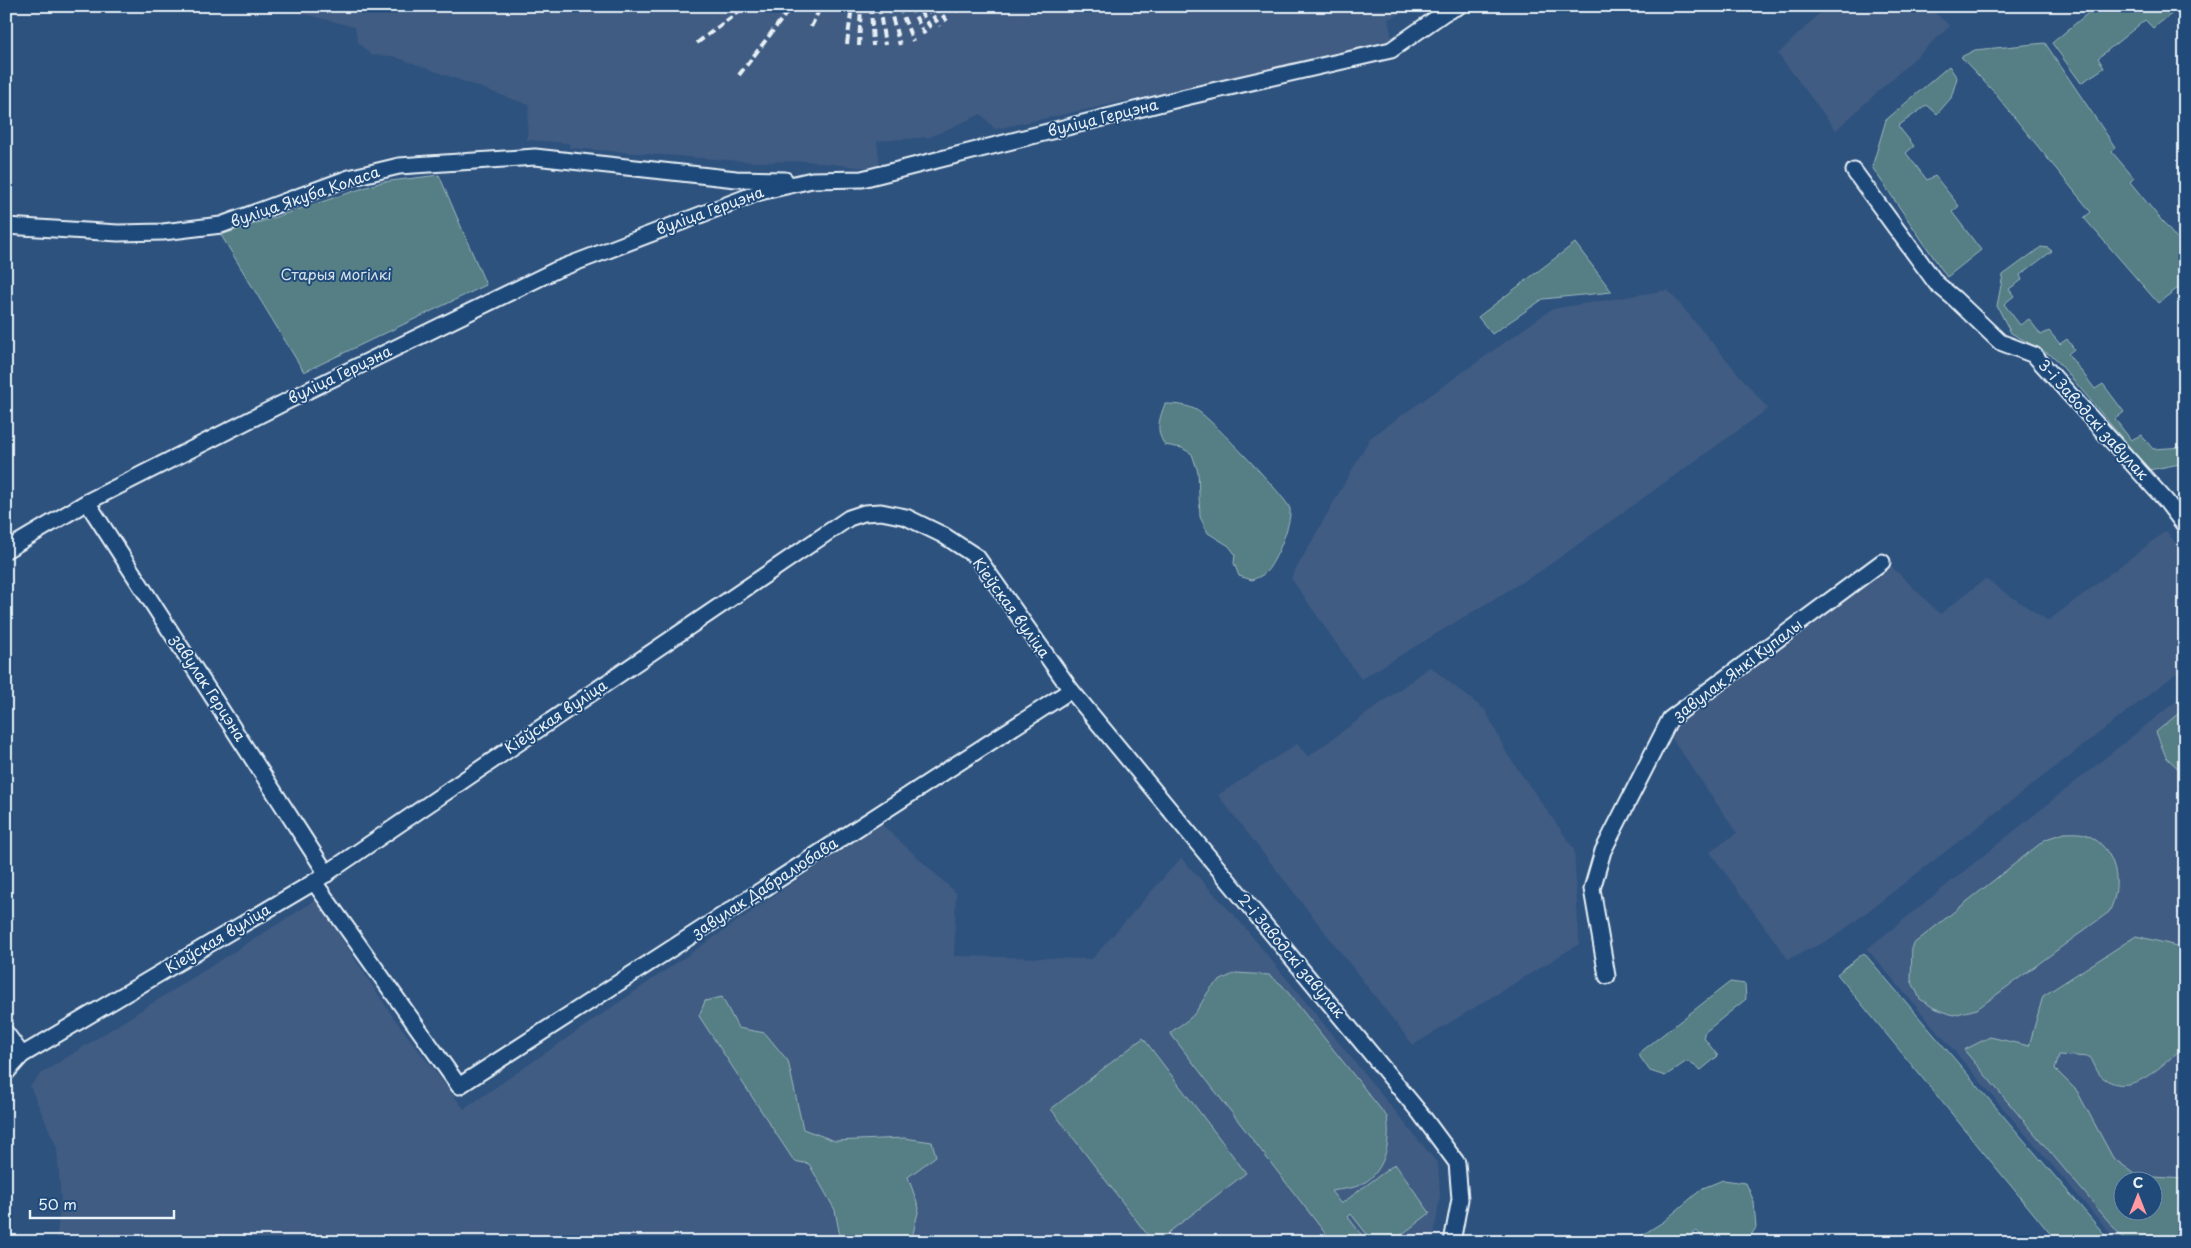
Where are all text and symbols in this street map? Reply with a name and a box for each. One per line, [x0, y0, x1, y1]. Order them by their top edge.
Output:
street label: вуліца Герцэна [1045, 92, 1161, 141]
street label: вуліца Якуба Коласа [227, 159, 383, 232]
street label: вуліца Герцэна [652, 179, 767, 240]
park label: Старыя могілкі [280, 262, 392, 285]
street label: вуліца Герцэна [283, 338, 396, 409]
street label: 3-і Заводскі завулак [2033, 353, 2155, 485]
street label: Кіеўская вуліца [968, 552, 1057, 663]
street label: завулак Янкі Купалы [1667, 612, 1807, 726]
street label: завулак Герцэна [165, 628, 253, 746]
street label: Кіеўская вуліца [499, 672, 612, 759]
street label: завулак Дабралюбава [686, 831, 842, 943]
street label: 2-і Заводскі завулак [1233, 888, 1351, 1022]
street label: Кіеўская вуліца [160, 897, 275, 978]
north arrow [2114, 1170, 2164, 1220]
text: С [2133, 1172, 2143, 1193]
scale bar [30, 1188, 174, 1220]
text: 50 m [38, 1192, 77, 1215]

